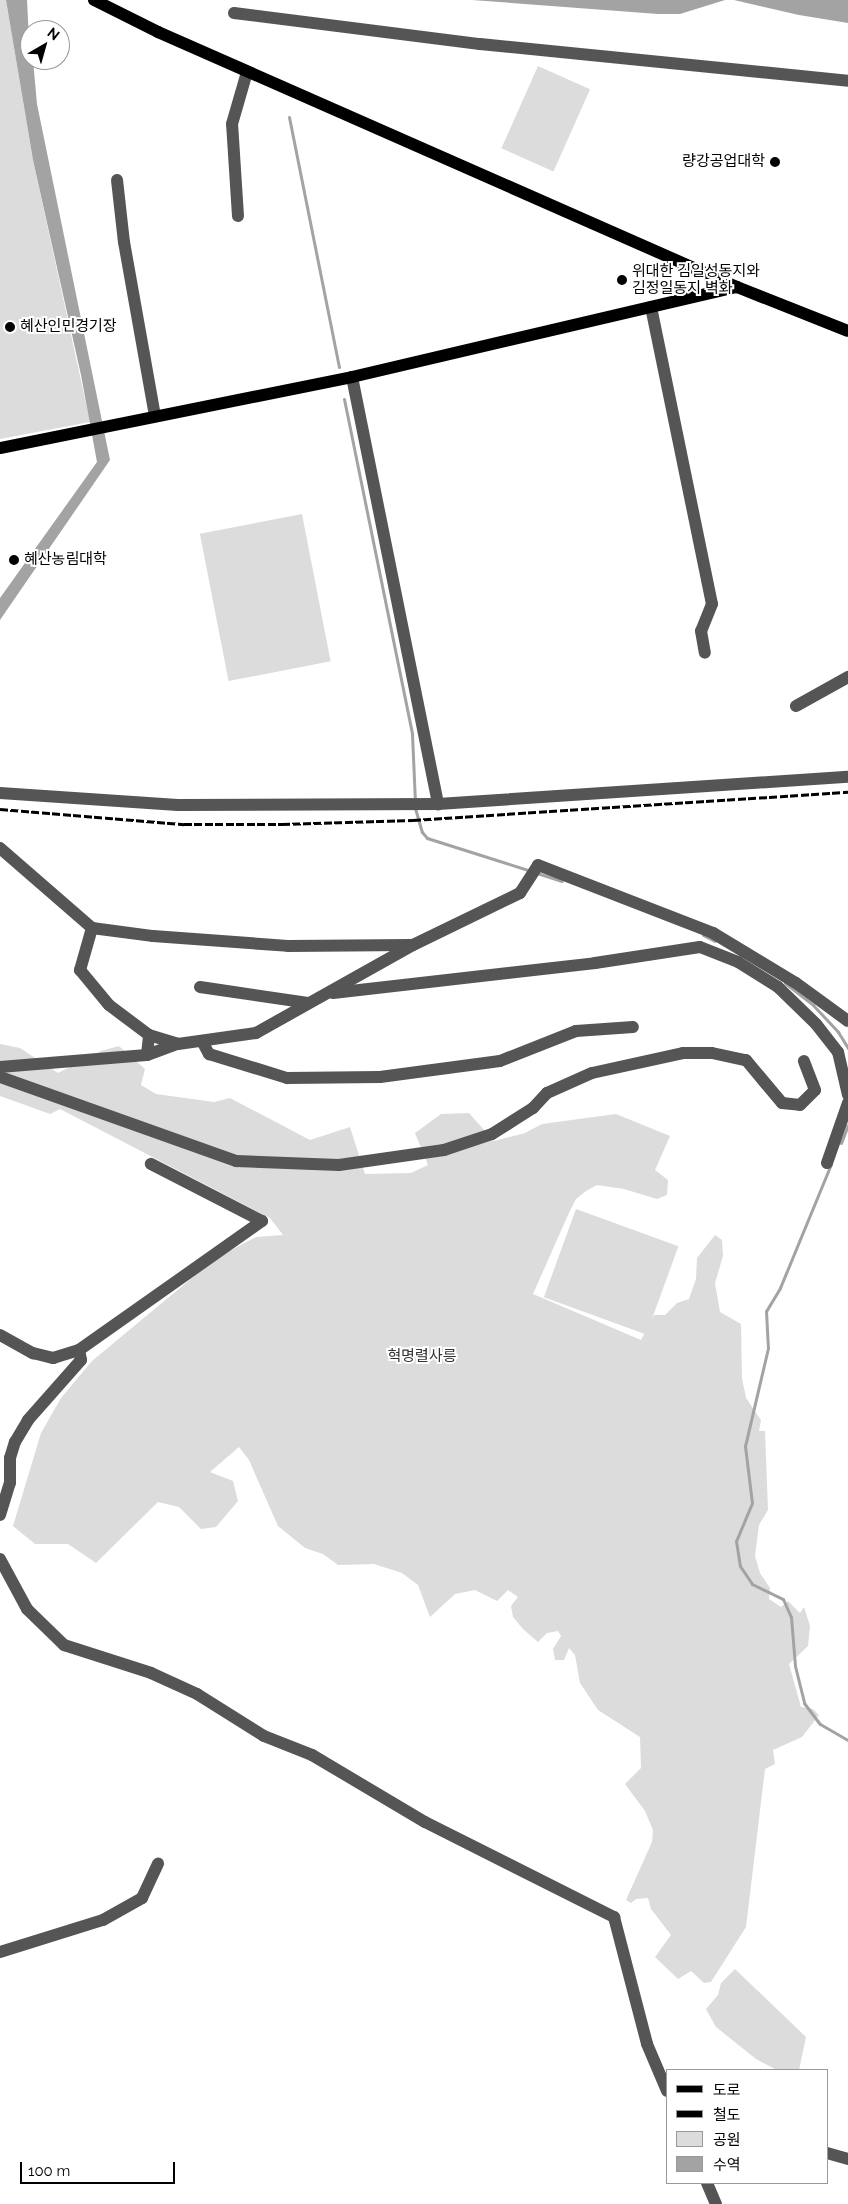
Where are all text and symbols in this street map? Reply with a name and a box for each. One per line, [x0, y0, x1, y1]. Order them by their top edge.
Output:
north arrow [20, 20, 70, 70]
text: N [44, 24, 63, 44]
place label: 량강공업대학 [682, 153, 765, 171]
marker: 량강공업대학 [769, 156, 781, 168]
place label: 위대한 김일성동지와 김정일동지 벽화 [632, 262, 760, 297]
marker: 위대한 김일성동지와 김정일동지 벽화 [616, 274, 628, 286]
place label: 혜산인민경기장 [20, 318, 117, 336]
marker: 혜산인민경기장 [4, 321, 16, 333]
place label: 혜산농림대학 [24, 551, 107, 569]
marker: 혜산농림대학 [8, 554, 20, 566]
park label: 혁명렬사릉 [388, 1348, 456, 1366]
legend [666, 2069, 828, 2184]
text: 도로 [713, 2081, 741, 2099]
text: 철도 [713, 2106, 741, 2124]
text: 공원 [713, 2131, 741, 2149]
scale bar [22, 2152, 178, 2184]
text: 수역 [713, 2156, 741, 2174]
text: 100 m [28, 2162, 70, 2180]

